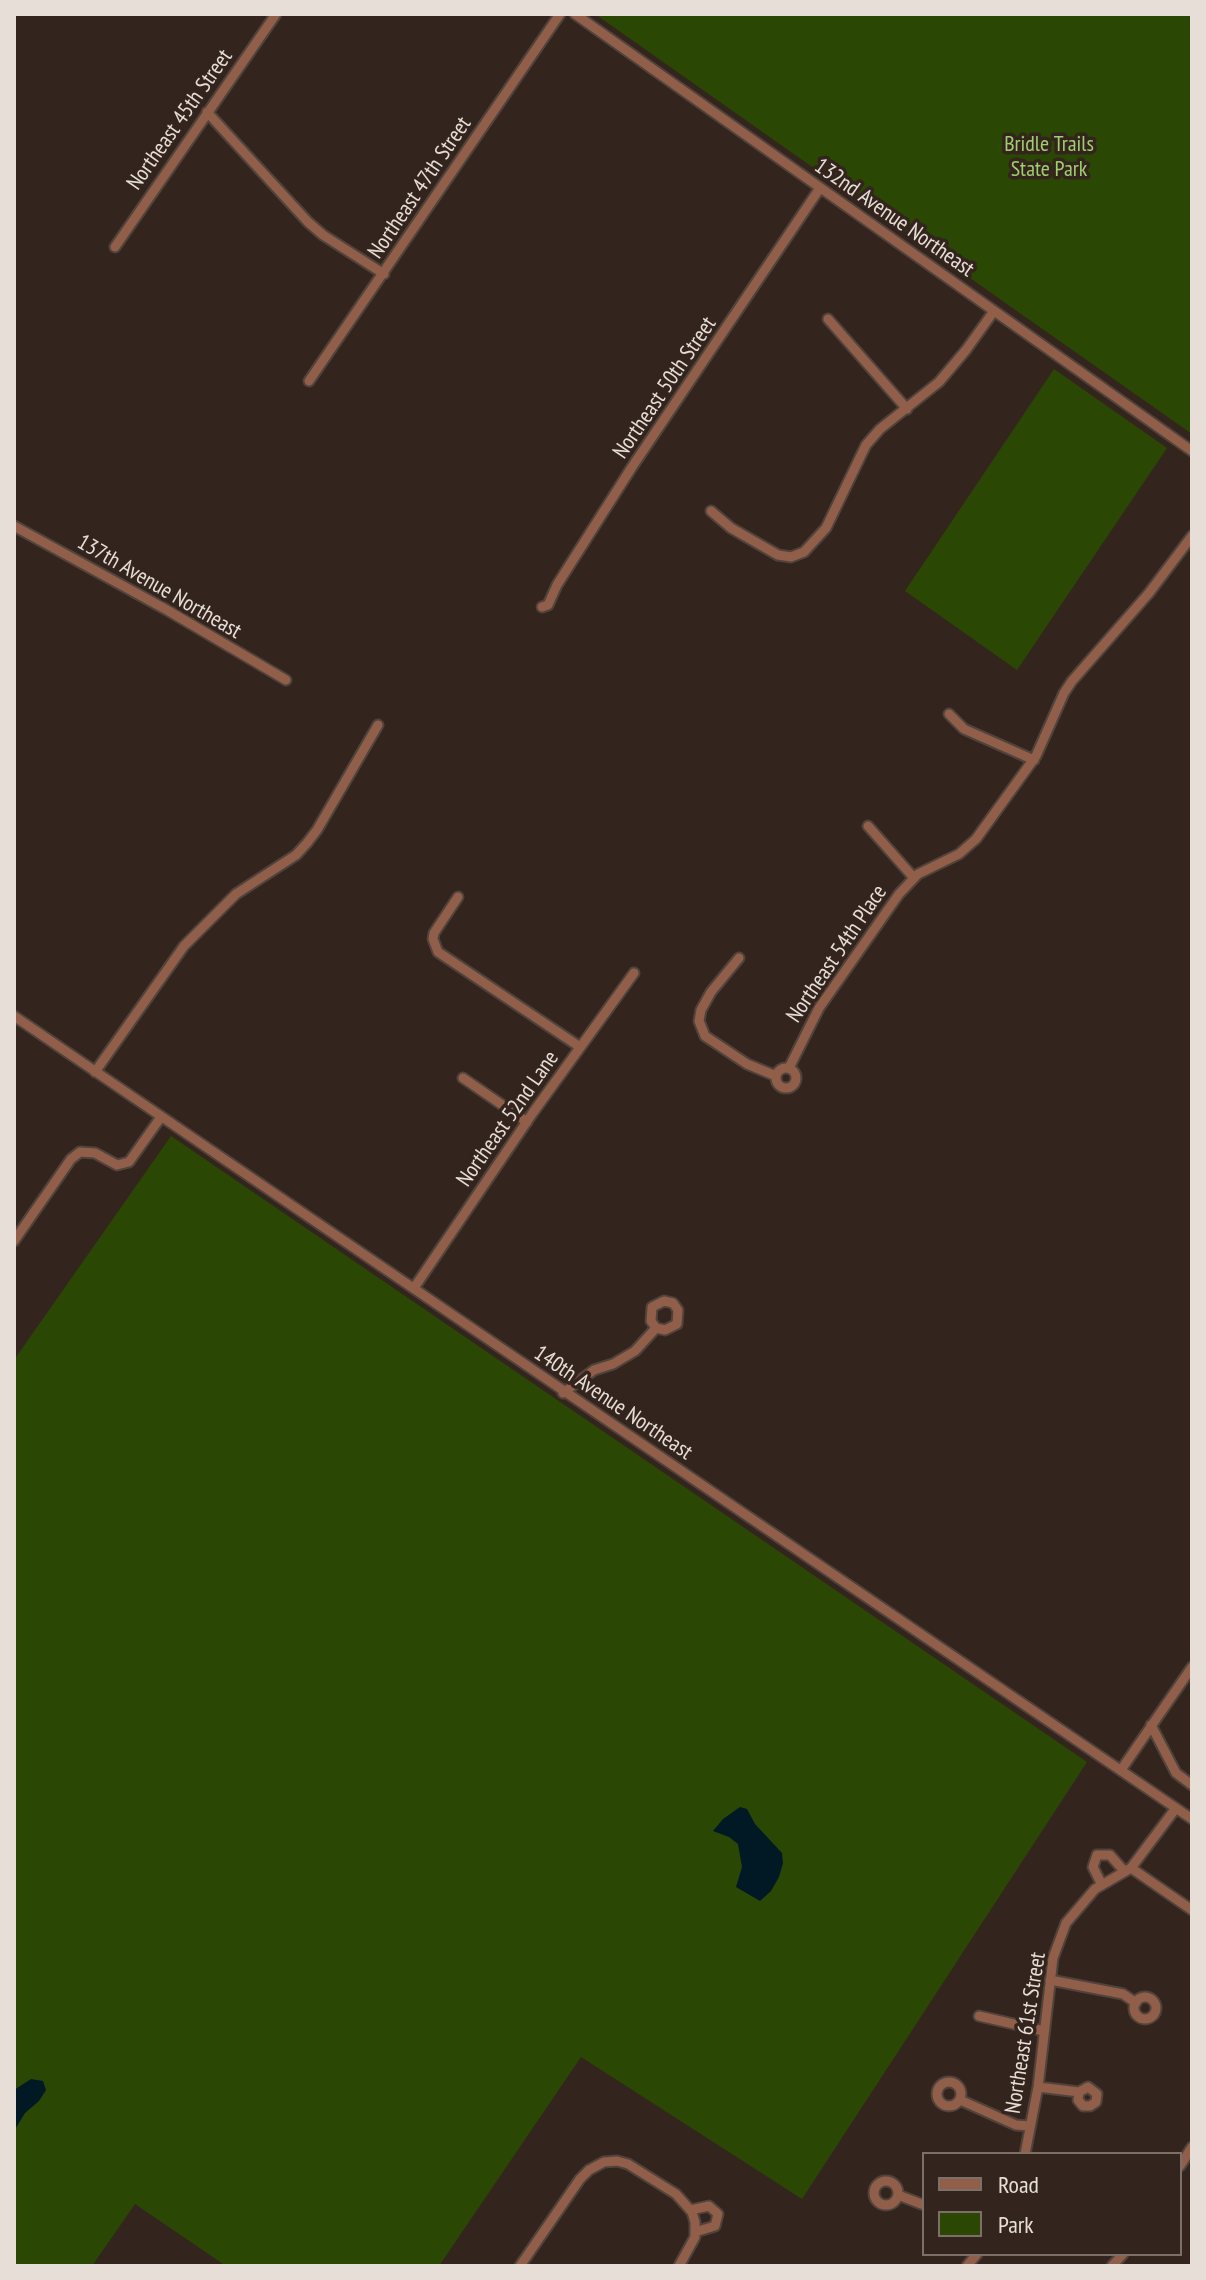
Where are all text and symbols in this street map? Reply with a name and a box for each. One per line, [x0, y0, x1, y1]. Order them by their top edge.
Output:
street label: Northeast 45th Street [122, 45, 238, 195]
street label: Northeast 47th Street [363, 112, 477, 264]
park label: Bridle Trails State Park [1004, 132, 1094, 184]
street label: 132nd Avenue Northeast [809, 153, 979, 283]
street label: Northeast 50th Street [608, 312, 722, 464]
street label: 137th Avenue Northeast [72, 529, 246, 645]
street label: Northeast 54th Place [781, 880, 893, 1028]
street label: Northeast 52nd Lane [451, 1046, 565, 1192]
street label: 140th Avenue Northeast [529, 1340, 697, 1466]
street label: Northeast 61st Street [1000, 1950, 1052, 2116]
legend [922, 2152, 1182, 2256]
text: Road [998, 2169, 1039, 2200]
text: Park [998, 2209, 1034, 2240]

